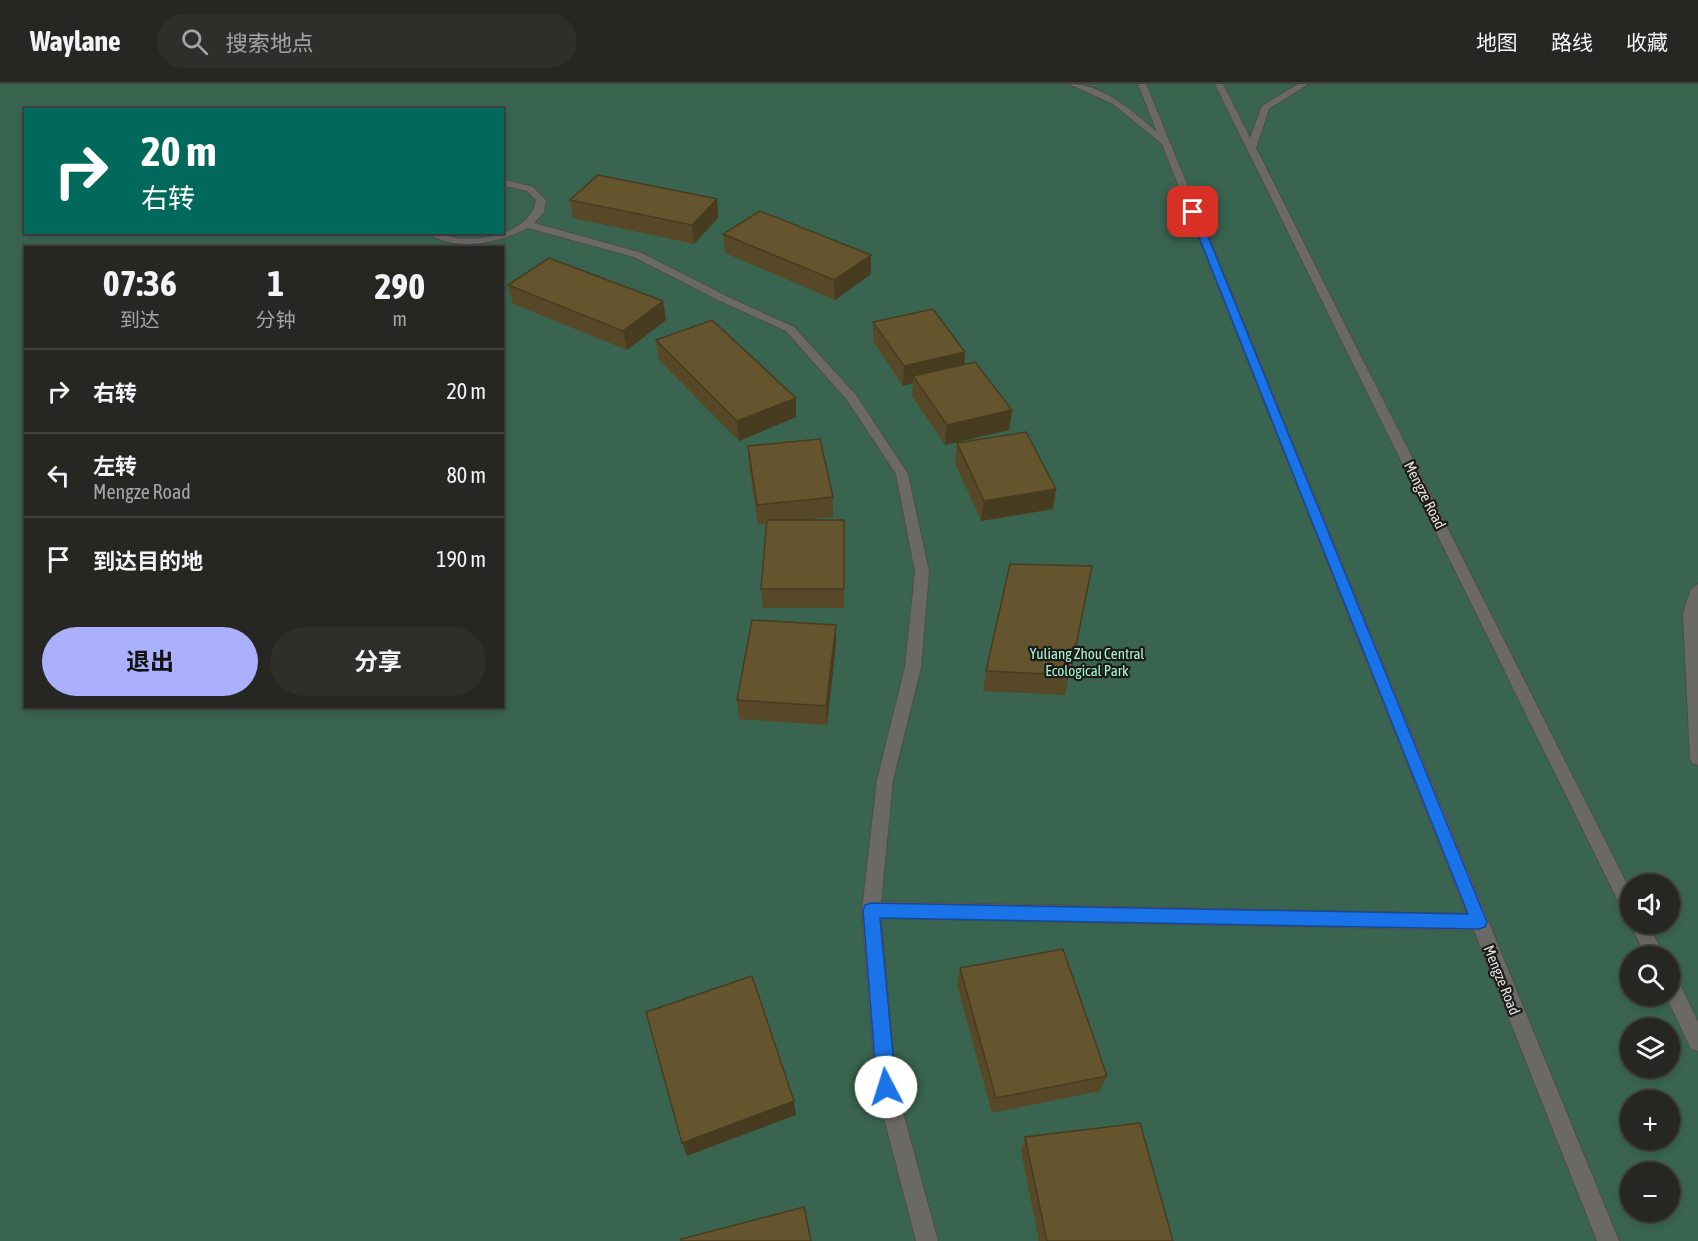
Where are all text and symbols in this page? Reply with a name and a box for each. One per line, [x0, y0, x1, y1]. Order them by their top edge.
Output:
search box [157, 14, 577, 68]
text: Waylane [30, 25, 121, 57]
icon: search [178, 25, 211, 58]
text: 搜索地点 [226, 30, 314, 56]
text: 地图 [1476, 30, 1518, 54]
text: 路线 [1551, 30, 1593, 54]
text: 收藏 [1626, 30, 1668, 54]
text: 20 m [141, 127, 216, 175]
icon: right [42, 132, 120, 210]
text: 右转 [141, 183, 195, 214]
pin [1167, 186, 1218, 237]
icon: arrive [1176, 195, 1209, 228]
text: 07:36 [103, 262, 177, 304]
text: 1 [267, 262, 284, 304]
text: 290 [374, 265, 425, 307]
text: m [393, 307, 407, 330]
text: 到达 [120, 308, 160, 331]
text: 分钟 [256, 308, 296, 331]
icon: right [42, 375, 75, 408]
text: 20 m [446, 378, 486, 404]
text: 右转 [93, 380, 137, 406]
text: 左转 [93, 453, 137, 479]
street label: Mengze Road [1401, 458, 1449, 532]
icon: left [42, 459, 75, 492]
text: 80 m [446, 462, 486, 488]
text: Mengze Road [93, 480, 191, 503]
icon: arrive [42, 543, 75, 576]
text: 190 m [436, 546, 486, 572]
text: 到达目的地 [93, 548, 203, 574]
button: 退出 [42, 627, 258, 696]
button: 分享 [270, 627, 486, 696]
park label: Yuliang Zhou Central Ecological Park [1030, 645, 1144, 679]
map controls [1620, 874, 1680, 1222]
button: sound [1620, 874, 1680, 934]
street label: Mengze Road [1480, 943, 1524, 1017]
button: search [1620, 946, 1680, 1006]
button: layers [1620, 1018, 1680, 1078]
position arrow [854, 1055, 918, 1119]
button: + [1620, 1090, 1680, 1150]
button: − [1620, 1162, 1680, 1222]

